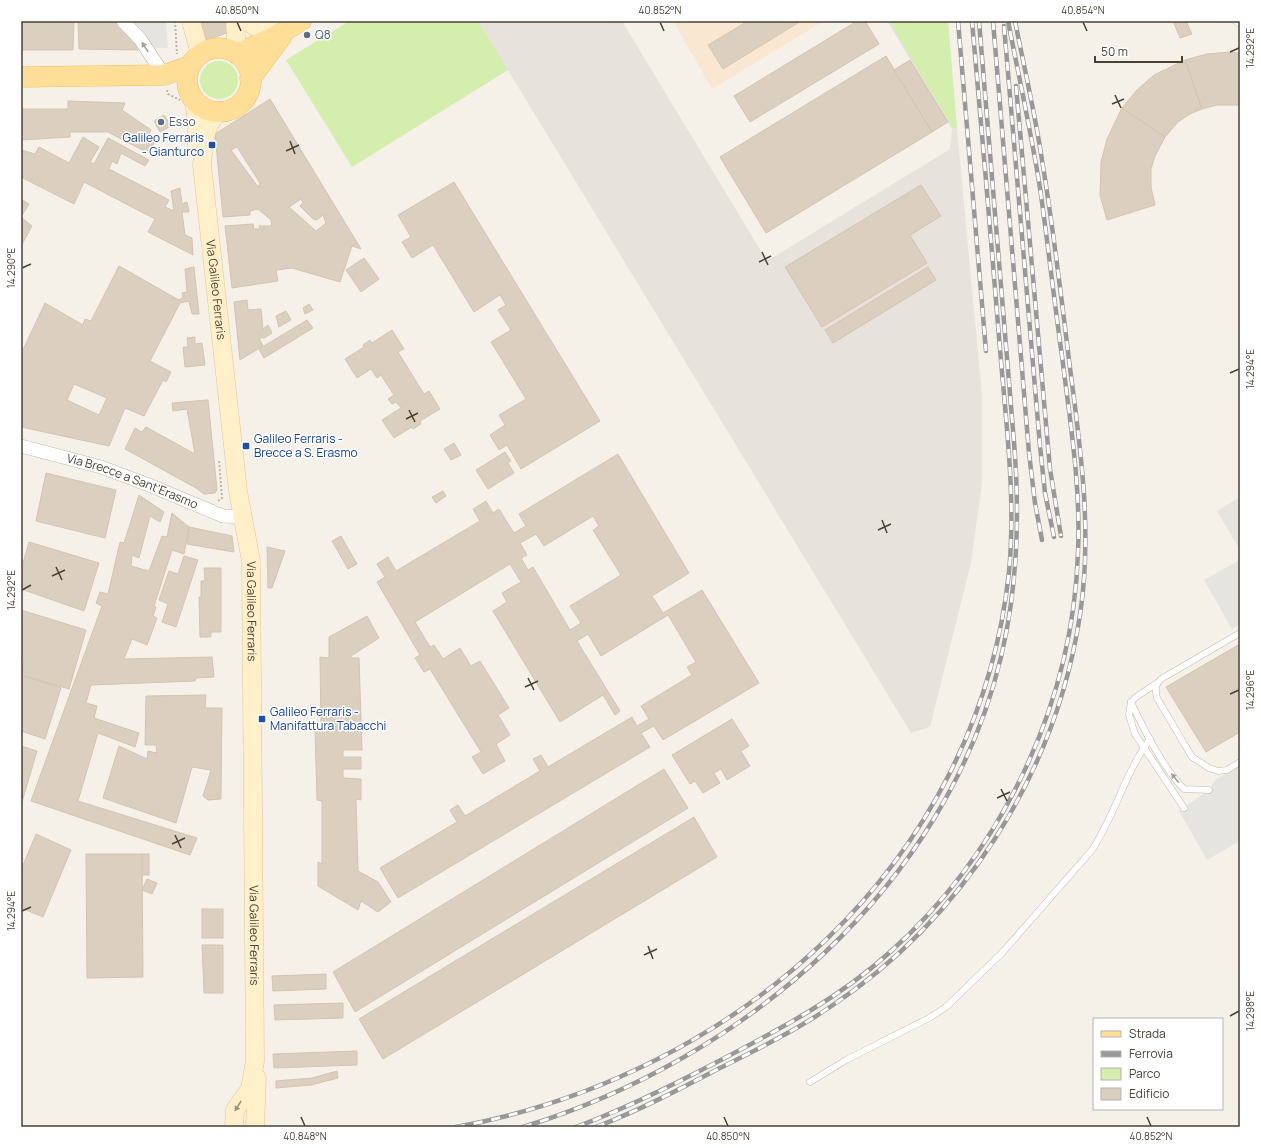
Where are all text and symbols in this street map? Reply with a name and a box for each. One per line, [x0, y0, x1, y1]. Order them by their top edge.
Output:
text: 40.850°N [215, 3, 259, 17]
text: 40.852°N [639, 3, 682, 17]
text: 40.854°N [1061, 3, 1105, 17]
place label: Q8 [315, 26, 331, 43]
text: 14.292°E [1243, 28, 1257, 68]
marker: Q8 [302, 30, 312, 40]
scale bar [1095, 38, 1182, 64]
one-way arrow [141, 42, 149, 52]
text: 50 m [1101, 43, 1128, 60]
place label: Esso [169, 113, 196, 130]
marker: Esso [156, 117, 166, 127]
place label: Galileo Ferraris - Gianturco [123, 129, 204, 160]
marker: Galileo Ferraris - Gianturco [207, 140, 217, 150]
street label: Via Galileo Ferraris [202, 239, 230, 341]
text: 14.290°E [4, 248, 18, 288]
text: 14.294°E [1243, 349, 1257, 389]
place label: Galileo Ferraris - Brecce a S. Erasmo [254, 430, 358, 461]
marker: Galileo Ferraris - Brecce a S. Erasmo [241, 441, 251, 451]
street label: Via Brecce a Sant'Erasmo [65, 449, 201, 513]
street label: Via Galileo Ferraris [243, 561, 261, 662]
text: 14.292°E [4, 570, 18, 610]
text: 14.296°E [1243, 669, 1257, 710]
place label: Galileo Ferraris - Manifattura Tabacchi [270, 703, 386, 734]
marker: Galileo Ferraris - Manifattura Tabacchi [257, 714, 267, 724]
one-way arrow [1171, 773, 1179, 784]
street label: Via Galileo Ferraris [246, 885, 263, 986]
text: 14.294°E [4, 891, 18, 931]
text: 14.298°E [1243, 991, 1257, 1031]
legend [1093, 1018, 1223, 1110]
text: Strada [1129, 1025, 1166, 1042]
text: Ferrovia [1129, 1045, 1173, 1062]
text: Parco [1129, 1065, 1160, 1082]
text: Edificio [1129, 1085, 1169, 1102]
one-way arrow [235, 1101, 242, 1112]
text: 40.848°N [283, 1129, 327, 1143]
text: 40.850°N [706, 1129, 750, 1143]
text: 40.852°N [1130, 1129, 1173, 1143]

